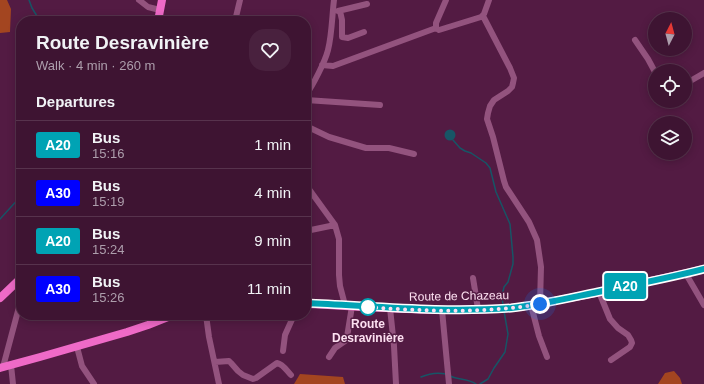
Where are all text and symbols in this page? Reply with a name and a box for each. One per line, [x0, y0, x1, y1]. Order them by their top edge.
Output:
north arrow [648, 12, 692, 56]
map controls [648, 12, 692, 160]
button: heart [249, 29, 291, 71]
text: Route Desravinière [36, 32, 209, 53]
text: Walk · 4 min · 260 m [36, 58, 155, 73]
button: locate [648, 64, 692, 108]
text: Departures [36, 93, 115, 110]
button: layers [648, 116, 692, 160]
text: Bus [92, 129, 120, 146]
text: 1 min [254, 136, 291, 153]
text: A20 [45, 137, 71, 153]
text: 15:16 [92, 146, 125, 161]
text: Bus [92, 177, 120, 194]
text: 4 min [254, 184, 291, 201]
text: A30 [45, 185, 71, 201]
text: 15:19 [92, 194, 125, 209]
text: Bus [92, 225, 120, 242]
text: 9 min [254, 232, 291, 249]
text: A20 [45, 233, 71, 249]
text: 15:24 [92, 242, 125, 257]
text: Bus [92, 273, 120, 290]
line badge: A20 [602, 273, 648, 299]
text: A20 [612, 278, 638, 294]
text: 11 min [247, 280, 291, 297]
text: A30 [45, 281, 71, 297]
street label: Route de Chazeau [409, 288, 509, 304]
text: 15:26 [92, 290, 125, 305]
your location [530, 294, 550, 314]
marker: Route Desravinière [359, 298, 377, 316]
place label: Route Desravinière [332, 317, 404, 345]

